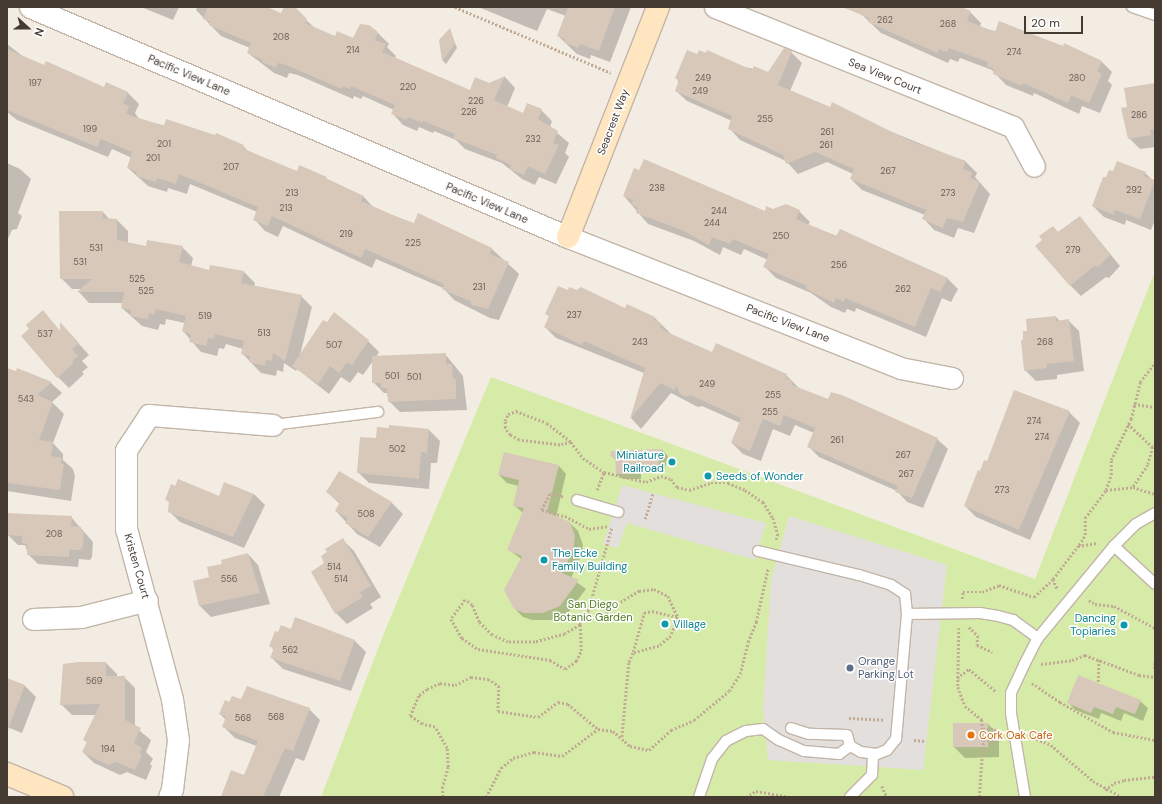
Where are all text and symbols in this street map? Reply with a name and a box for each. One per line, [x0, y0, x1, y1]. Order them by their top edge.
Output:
north arrow [8, 8, 48, 48]
scale bar [1026, 8, 1085, 34]
house number: 262 [877, 15, 893, 25]
text: 20 m [1031, 15, 1060, 31]
house number: 268 [940, 19, 956, 29]
text: N [31, 26, 47, 39]
house number: 208 [273, 32, 289, 42]
house number: 214 [346, 45, 360, 55]
house number: 274 [1007, 47, 1021, 57]
street label: Pacific View Lane [146, 52, 232, 98]
street label: Sea View Court [846, 55, 924, 97]
house number: 249 [695, 73, 711, 83]
house number: 280 [1069, 73, 1085, 83]
house number: 197 [28, 78, 42, 88]
house number: 220 [400, 82, 416, 92]
house number: 249 [692, 86, 708, 96]
street label: Seacrest Way [594, 87, 632, 157]
house number: 226 [468, 96, 484, 106]
house number: 226 [461, 107, 477, 117]
house number: 286 [1131, 110, 1147, 120]
house number: 255 [757, 114, 773, 124]
house number: 199 [83, 124, 97, 134]
house number: 261 [820, 127, 834, 137]
house number: 232 [525, 134, 541, 144]
house number: 201 [157, 139, 171, 149]
house number: 261 [819, 140, 833, 150]
house number: 201 [146, 153, 160, 163]
house number: 207 [223, 162, 239, 172]
house number: 267 [880, 166, 896, 176]
street label: Pacific View Lane [444, 180, 530, 226]
house number: 238 [649, 183, 665, 193]
house number: 292 [1126, 185, 1142, 195]
house number: 213 [285, 188, 299, 198]
house number: 273 [941, 188, 955, 198]
house number: 213 [279, 203, 293, 213]
house number: 244 [711, 206, 727, 216]
house number: 244 [704, 218, 720, 228]
house number: 219 [339, 229, 353, 239]
house number: 250 [773, 231, 789, 241]
house number: 225 [405, 238, 421, 248]
house number: 531 [89, 243, 103, 253]
house number: 279 [1065, 245, 1081, 255]
house number: 531 [73, 257, 87, 267]
house number: 256 [831, 260, 847, 270]
house number: 525 [129, 274, 145, 284]
house number: 231 [472, 282, 486, 292]
house number: 262 [895, 284, 911, 294]
house number: 525 [138, 286, 154, 296]
street label: Pacific View Lane [744, 301, 832, 345]
house number: 237 [566, 310, 582, 320]
house number: 519 [198, 311, 212, 321]
house number: 513 [257, 328, 271, 338]
house number: 537 [37, 329, 53, 339]
house number: 243 [632, 337, 648, 347]
house number: 268 [1037, 337, 1053, 347]
house number: 507 [326, 340, 342, 350]
house number: 501 [385, 371, 399, 381]
house number: 501 [407, 372, 421, 382]
house number: 249 [699, 379, 715, 389]
house number: 255 [765, 390, 781, 400]
house number: 543 [18, 394, 34, 404]
house number: 255 [762, 407, 778, 417]
house number: 274 [1027, 416, 1041, 426]
house number: 274 [1035, 432, 1049, 442]
house number: 261 [830, 435, 844, 445]
house number: 502 [389, 444, 405, 454]
place label: Miniature Railroad [617, 449, 664, 475]
house number: 267 [895, 450, 911, 460]
marker: Miniature Railroad [667, 457, 677, 467]
place label: Seeds of Wonder [716, 469, 804, 483]
house number: 267 [898, 469, 914, 479]
marker: Seeds of Wonder [703, 471, 713, 481]
house number: 273 [995, 485, 1009, 495]
house number: 508 [357, 509, 375, 519]
house number: 208 [46, 529, 62, 539]
street label: Kristen Court [121, 532, 153, 600]
place label: The Ecke Family Building [552, 547, 627, 573]
marker: The Ecke Family Building [539, 555, 549, 565]
house number: 514 [327, 562, 341, 572]
house number: 556 [221, 574, 237, 584]
house number: 514 [334, 574, 348, 584]
park label: San Diego Botanic Garden [553, 598, 633, 624]
place label: Dancing Topiaries [1070, 612, 1116, 638]
place label: Village [673, 617, 706, 631]
marker: Village [660, 619, 670, 629]
marker: Dancing Topiaries [1119, 620, 1129, 630]
house number: 562 [282, 645, 298, 655]
place label: Orange Parking Lot [858, 655, 914, 681]
marker: Orange Parking Lot [845, 663, 855, 673]
house number: 569 [86, 676, 102, 686]
house number: 568 [268, 712, 284, 722]
house number: 568 [235, 713, 251, 723]
place label: Cork Oak Cafe [979, 728, 1053, 742]
marker: Cork Oak Cafe [966, 730, 976, 740]
house number: 194 [101, 744, 115, 754]

